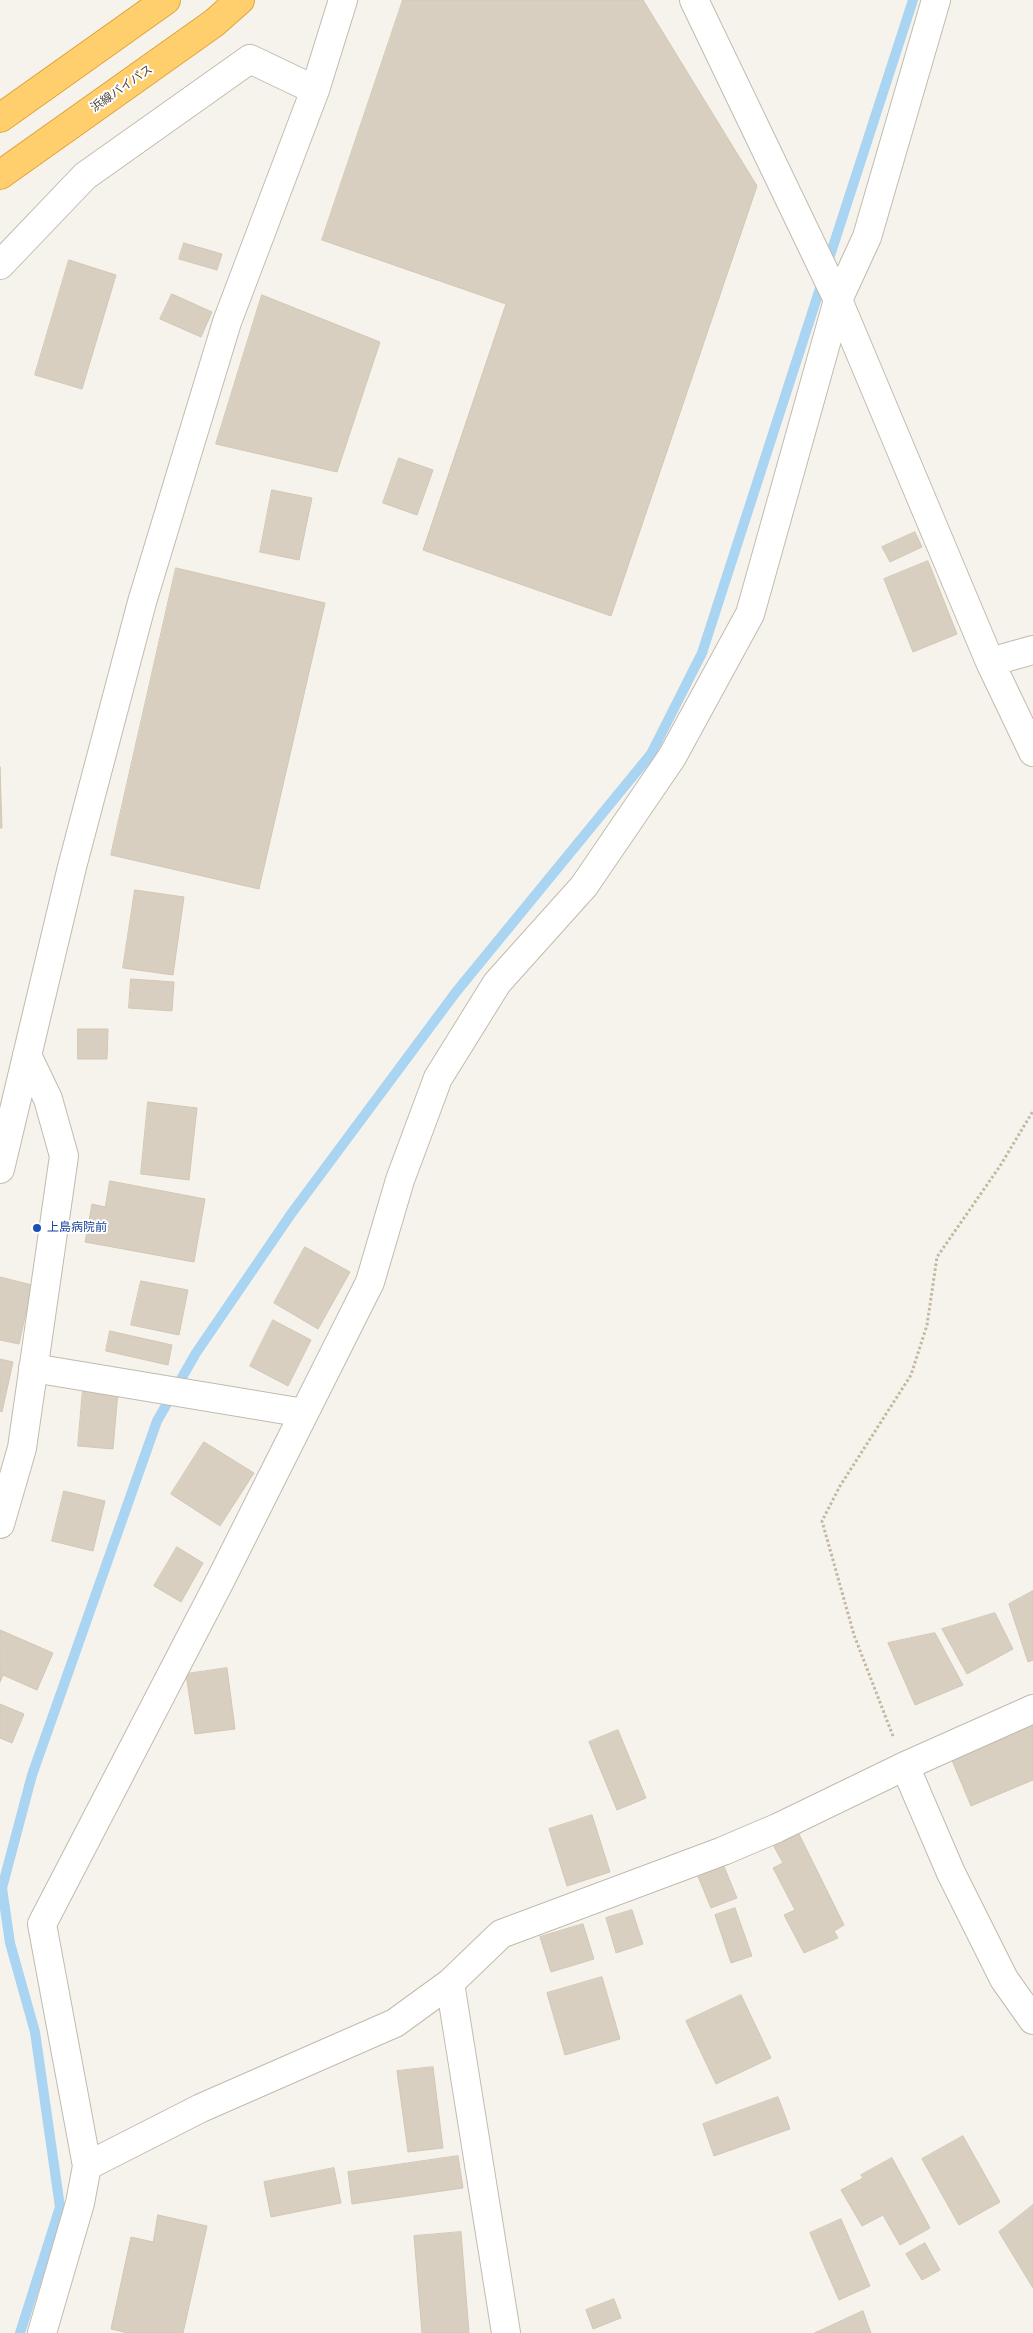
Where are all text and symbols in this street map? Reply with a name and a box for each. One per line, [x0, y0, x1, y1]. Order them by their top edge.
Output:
street label: 浜線バイパス [88, 62, 156, 116]
place label: 上島病院前 [47, 1221, 107, 1235]
marker: 上島病院前 [31, 1222, 43, 1234]

